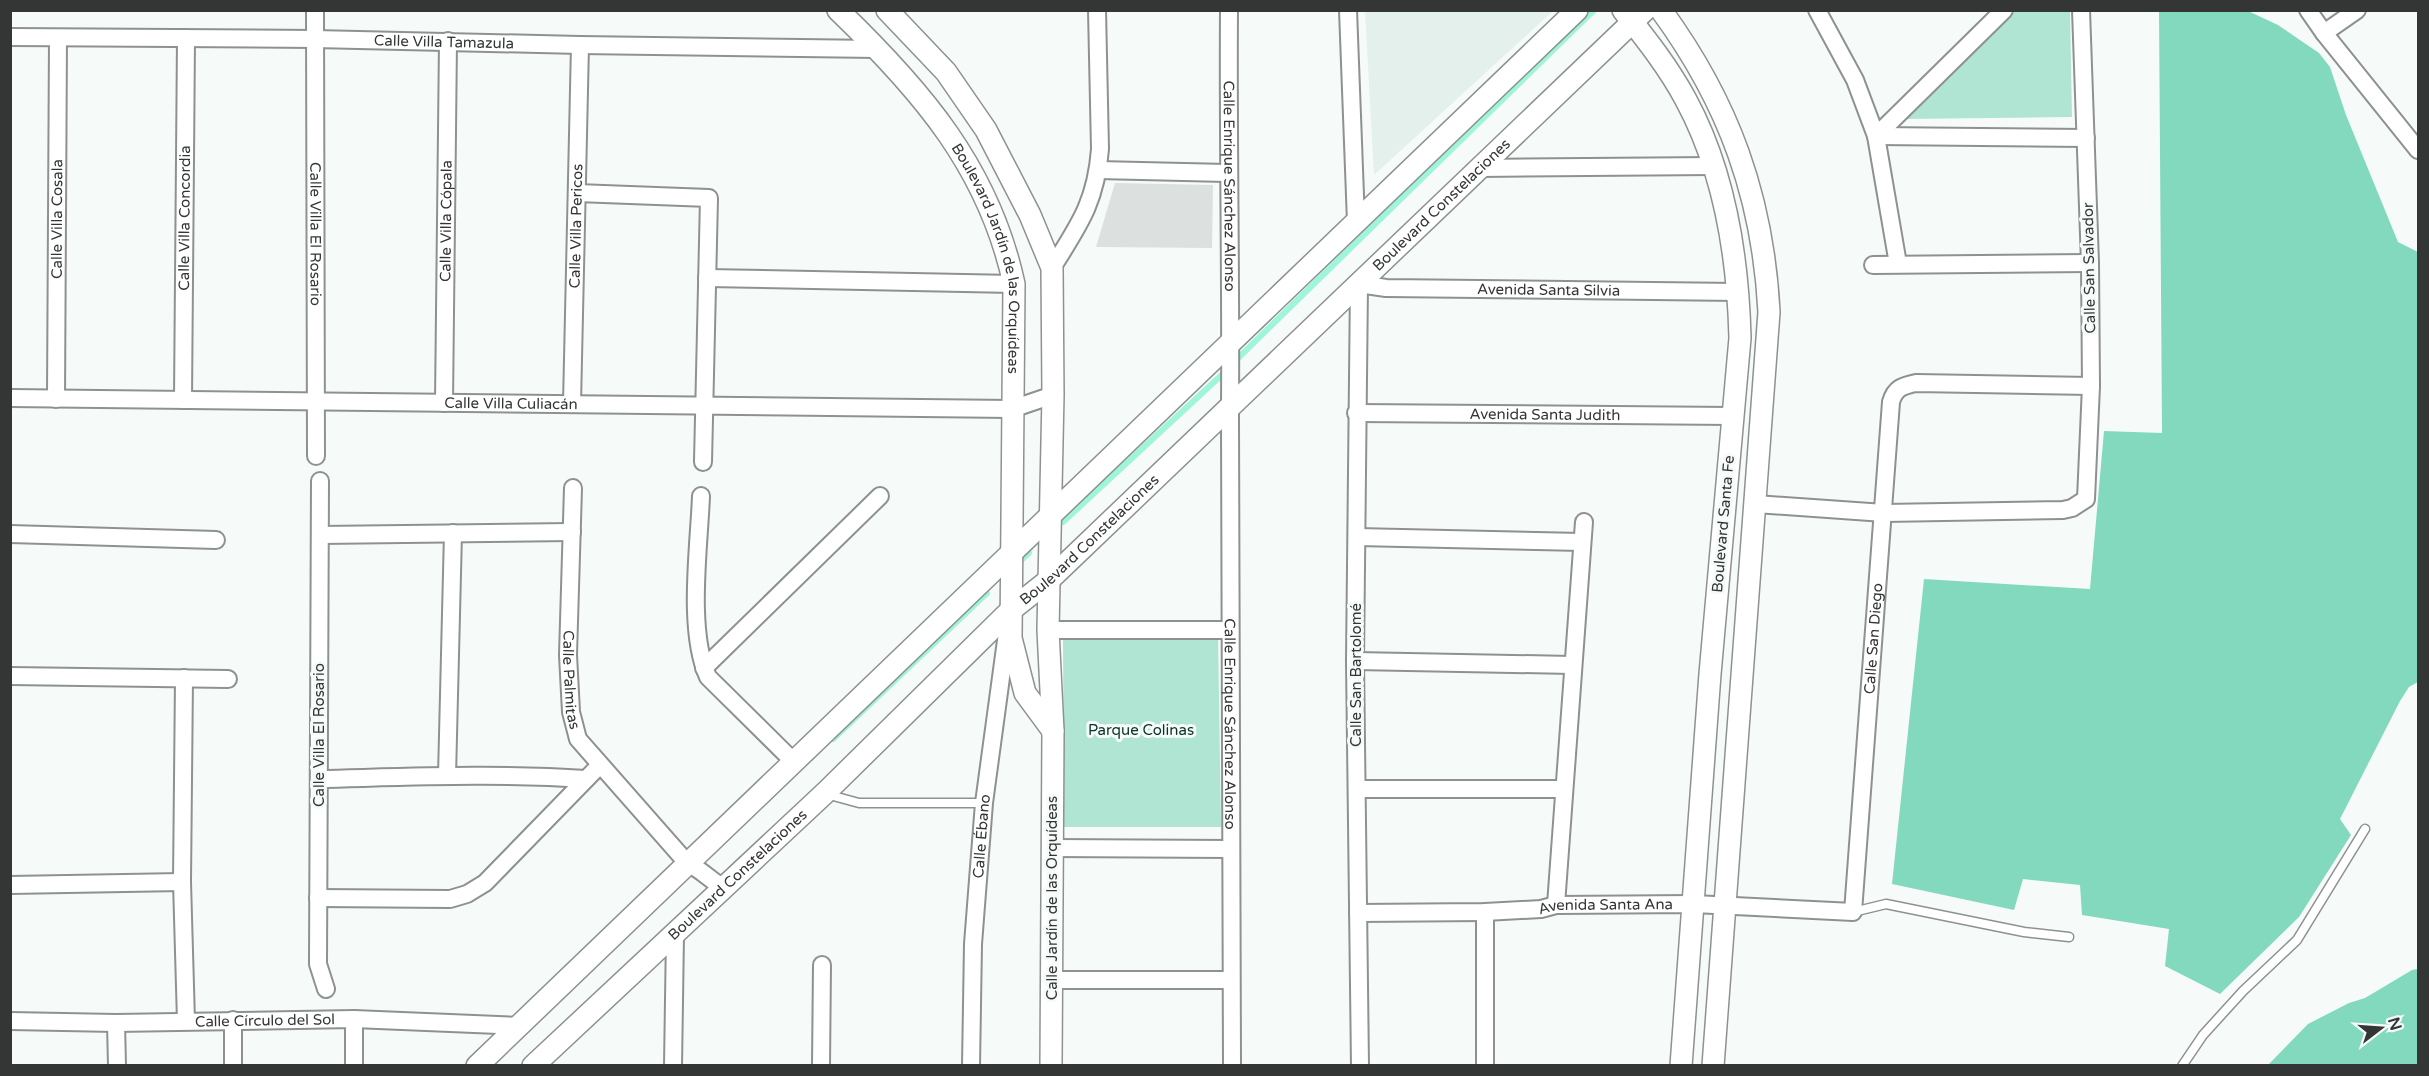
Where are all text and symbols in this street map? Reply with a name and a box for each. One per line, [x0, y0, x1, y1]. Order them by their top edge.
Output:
street label: Calle Villa Tamazula [374, 31, 514, 53]
street label: Calle Enrique Sánchez Alonso [1220, 80, 1239, 292]
street label: Boulevard Constelaciones [1369, 135, 1514, 275]
street label: Boulevard Jardín de las Orquídeas [948, 140, 1023, 374]
street label: Calle Villa Concordia [175, 145, 194, 291]
street label: Calle Villa Cosala [48, 159, 66, 279]
street label: Calle Villa Cópala [436, 160, 456, 282]
street label: Calle Villa El Rosario [306, 162, 325, 306]
street label: Calle Villa Pericos [566, 163, 586, 289]
street label: Calle San Salvador [2079, 202, 2099, 334]
street label: Avenida Santa Silvia [1477, 280, 1620, 300]
street label: Calle Villa Culiacán [444, 394, 578, 413]
street label: Avenida Santa Judith [1470, 405, 1620, 424]
street label: Boulevard Santa Fe [1708, 455, 1738, 593]
street label: Boulevard Constelaciones [1016, 471, 1163, 609]
street label: Calle San Diego [1860, 582, 1886, 695]
street label: Calle San Bartolomé [1347, 603, 1365, 747]
street label: Calle Enrique Sánchez Alonso [1221, 618, 1239, 830]
street label: Calle Palmitas [559, 630, 584, 731]
street label: Calle Villa El Rosario [310, 663, 328, 807]
park label: Parque Colinas [1088, 721, 1194, 739]
street label: Calle Ébano [969, 793, 994, 879]
street label: Calle Jardín de las Orquídeas [1043, 796, 1061, 1000]
street label: Boulevard Constelaciones [664, 805, 811, 944]
street label: Avenida Santa Ana [1536, 895, 1673, 918]
north arrow [2351, 998, 2411, 1058]
street label: Calle Círculo del Sol [195, 1010, 335, 1031]
text: N [2383, 1015, 2406, 1033]

